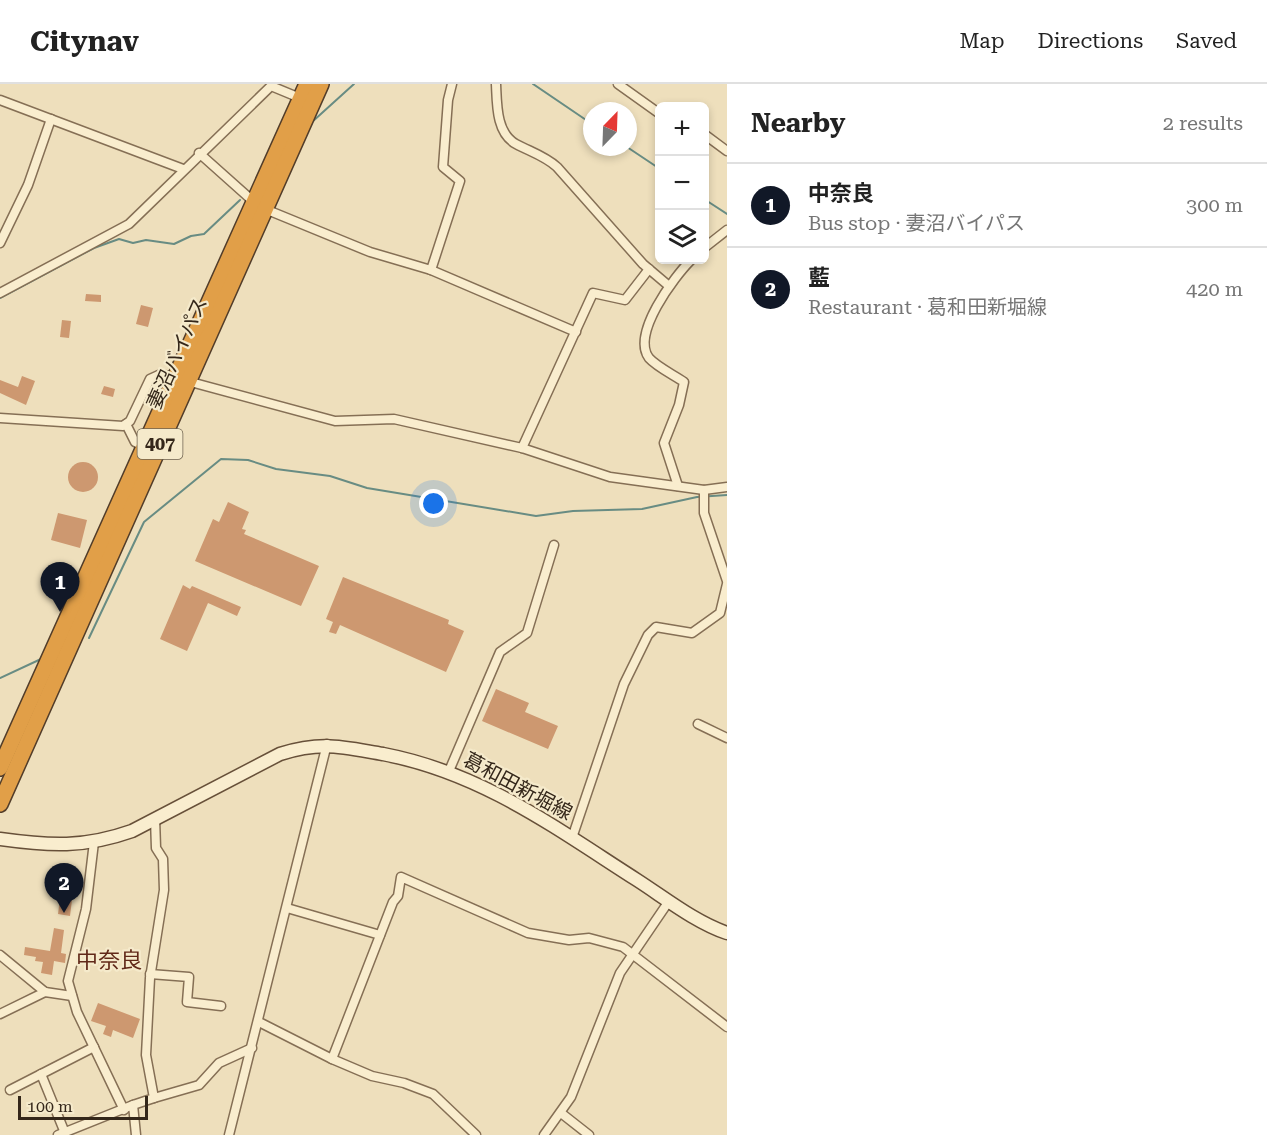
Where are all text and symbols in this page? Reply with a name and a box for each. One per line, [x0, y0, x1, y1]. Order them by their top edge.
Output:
text: Citynav [30, 25, 139, 58]
text: Map [960, 29, 1004, 53]
text: Directions [1037, 29, 1143, 53]
text: Saved [1176, 29, 1237, 53]
north arrow [583, 102, 637, 156]
map controls [655, 102, 709, 264]
button: + [655, 102, 709, 156]
text: Nearby [751, 108, 845, 138]
text: 2 results [1163, 111, 1243, 135]
button: − [655, 156, 709, 210]
text: 中奈良 [808, 181, 874, 206]
text: 1 [765, 193, 776, 217]
text: 300 m [1186, 193, 1243, 217]
button: layers [655, 210, 709, 264]
text: Bus stop · 妻沼バイパス [808, 211, 1025, 235]
text: 藍 [808, 265, 830, 290]
text: 2 [765, 277, 776, 301]
text: 420 m [1186, 277, 1243, 301]
street label: 妻沼バイパス [142, 293, 212, 413]
text: Restaurant · 葛和田新堀線 [808, 295, 1047, 319]
road number: 407 [138, 429, 182, 459]
your location [419, 489, 448, 518]
pin: 1 [40, 562, 80, 612]
street label: 葛和田新堀線 [459, 747, 577, 825]
pin: 2 [44, 864, 84, 913]
district label: 中奈良 [76, 948, 142, 973]
scale bar [18, 1093, 148, 1120]
text: 100 m [27, 1097, 73, 1116]

